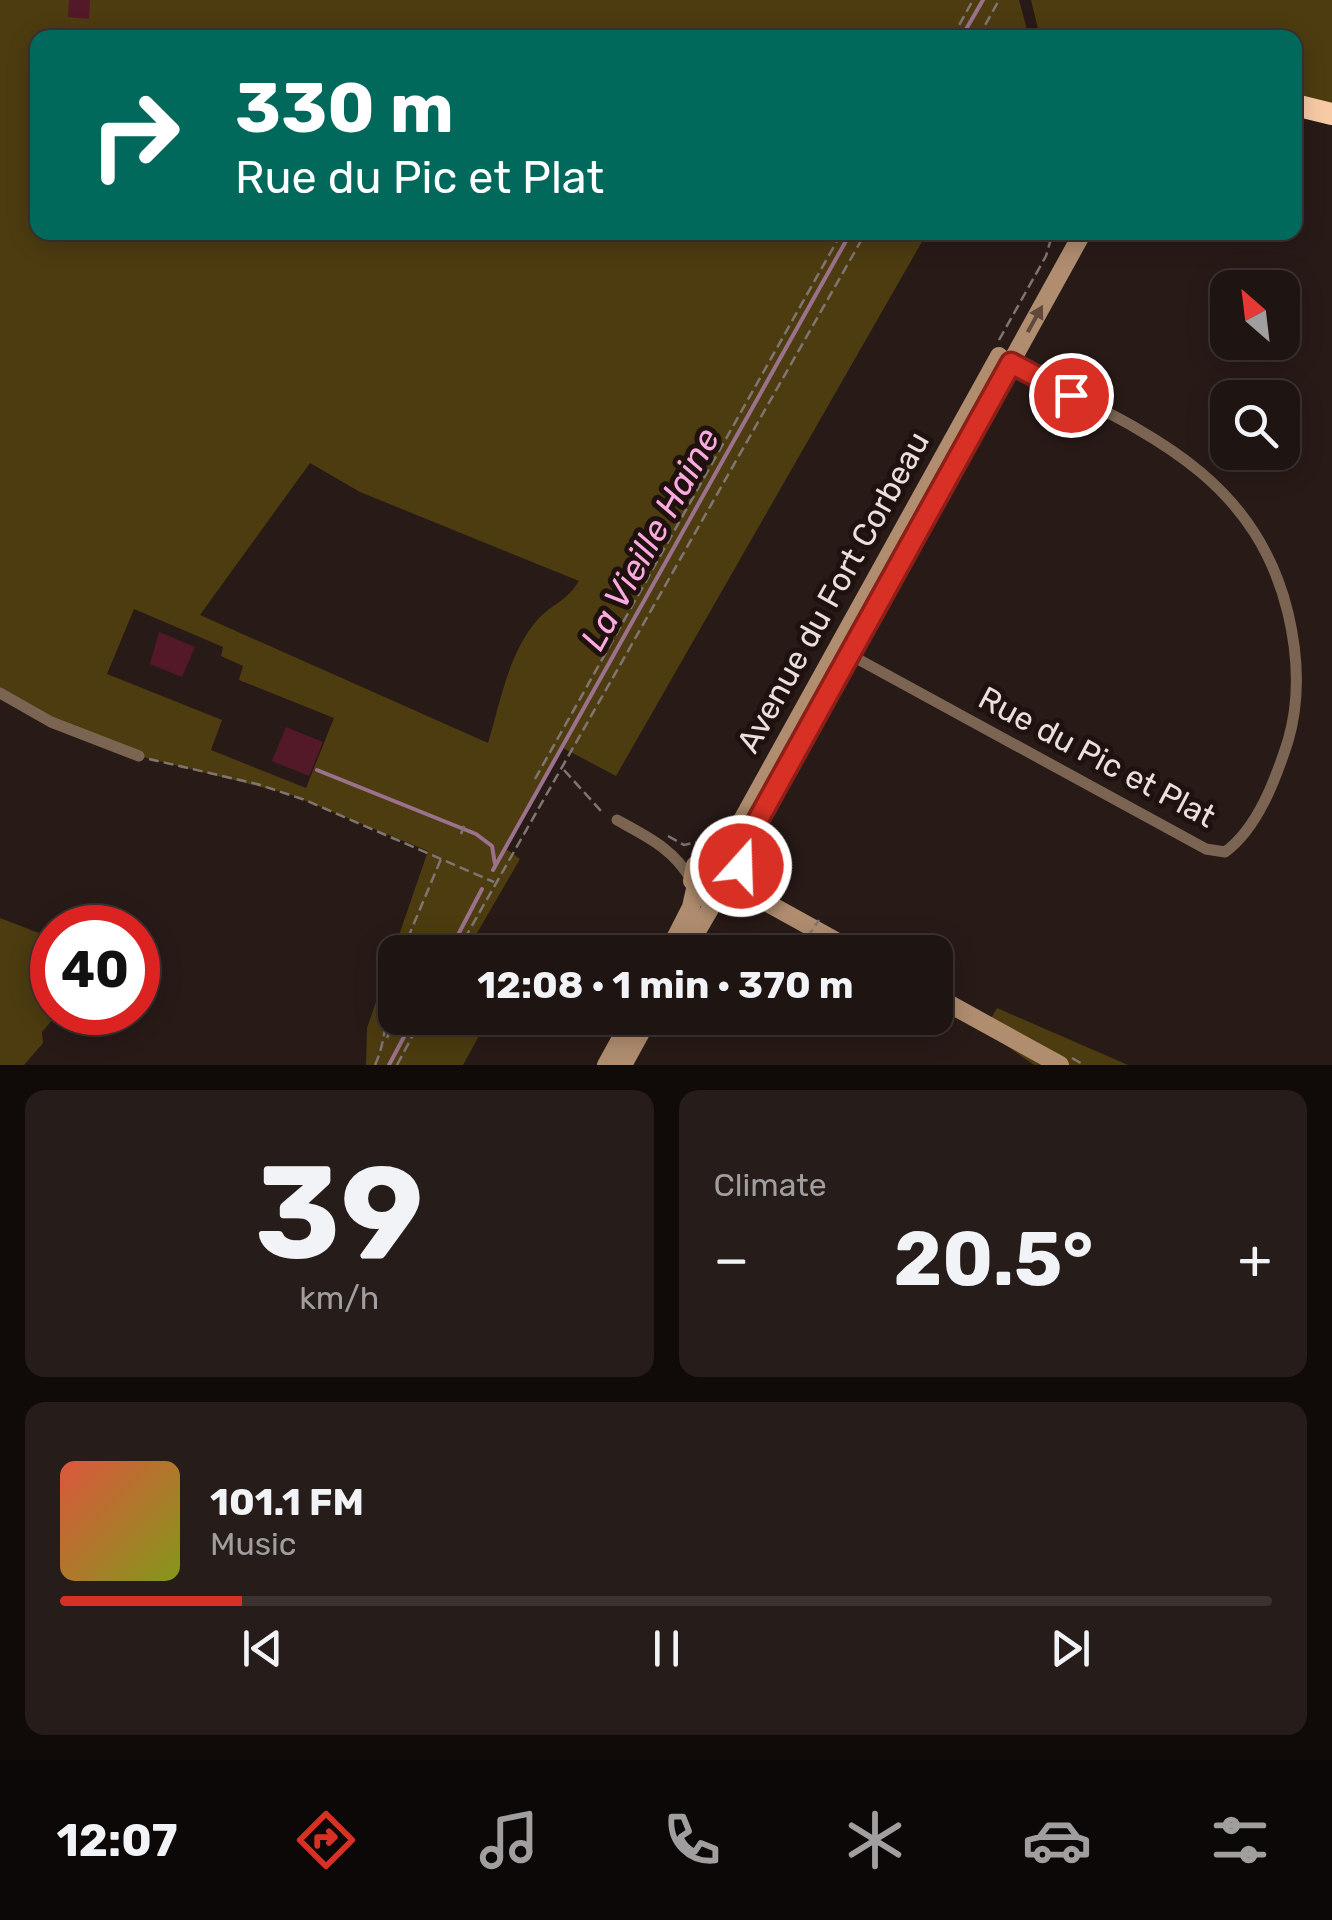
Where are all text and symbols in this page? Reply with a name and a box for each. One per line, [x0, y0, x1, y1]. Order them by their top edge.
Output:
text: 330 m [235, 67, 454, 150]
icon: right [70, 70, 200, 200]
text: Rue du Pic et Plat [235, 151, 604, 204]
north arrow [1210, 270, 1300, 360]
map controls [1210, 270, 1300, 470]
one-way arrow [1027, 304, 1044, 333]
pin [1029, 353, 1114, 438]
icon: arrive [1044, 368, 1099, 423]
button: search [1210, 380, 1300, 470]
water label: La Vieille Haine [572, 421, 728, 657]
street label: Avenue du Fort Corbeau [729, 425, 937, 759]
street label: Rue du Pic et Plat [972, 679, 1222, 835]
position arrow [689, 814, 793, 918]
speed limit sign: 40 [30, 905, 160, 1035]
text: 12:08 · 1 min · 370 m [477, 962, 854, 1008]
text: 39 [255, 1136, 424, 1291]
text: Climate [714, 1166, 827, 1204]
text: 20.5° [894, 1215, 1093, 1304]
text: − [714, 1227, 749, 1292]
text: + [1238, 1227, 1272, 1292]
text: km/h [299, 1279, 379, 1317]
text: 101.1 FM [210, 1479, 364, 1525]
text: Music [210, 1525, 296, 1563]
icon: previous [235, 1621, 290, 1676]
icon: pause [639, 1621, 694, 1676]
icon: next [1043, 1621, 1098, 1676]
icon: directions [291, 1805, 361, 1875]
icon: music [474, 1805, 544, 1875]
icon: phone [657, 1805, 727, 1875]
icon: climate [840, 1805, 910, 1875]
icon: car [1022, 1805, 1092, 1875]
icon: filters [1205, 1805, 1275, 1875]
text: 12:07 [56, 1814, 178, 1867]

